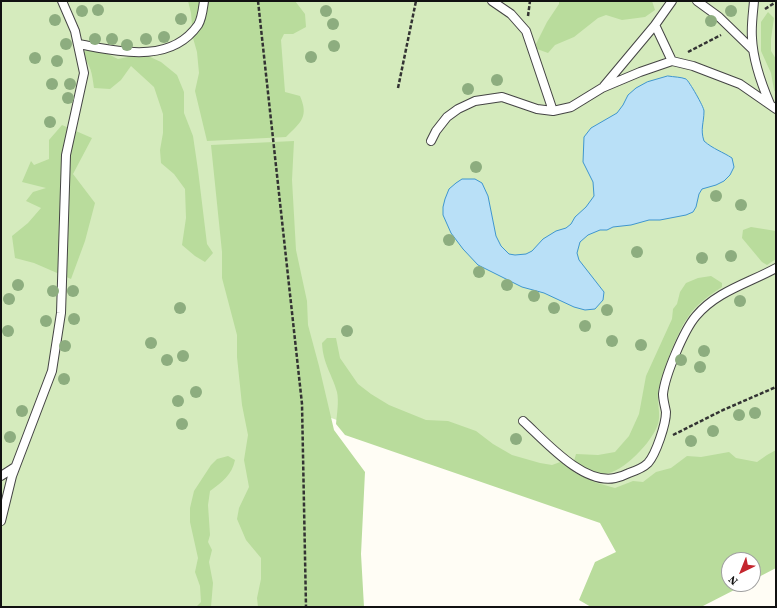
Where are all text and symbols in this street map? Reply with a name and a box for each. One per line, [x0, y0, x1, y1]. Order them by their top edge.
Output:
north arrow [721, 552, 761, 592]
text: N [725, 572, 741, 589]

